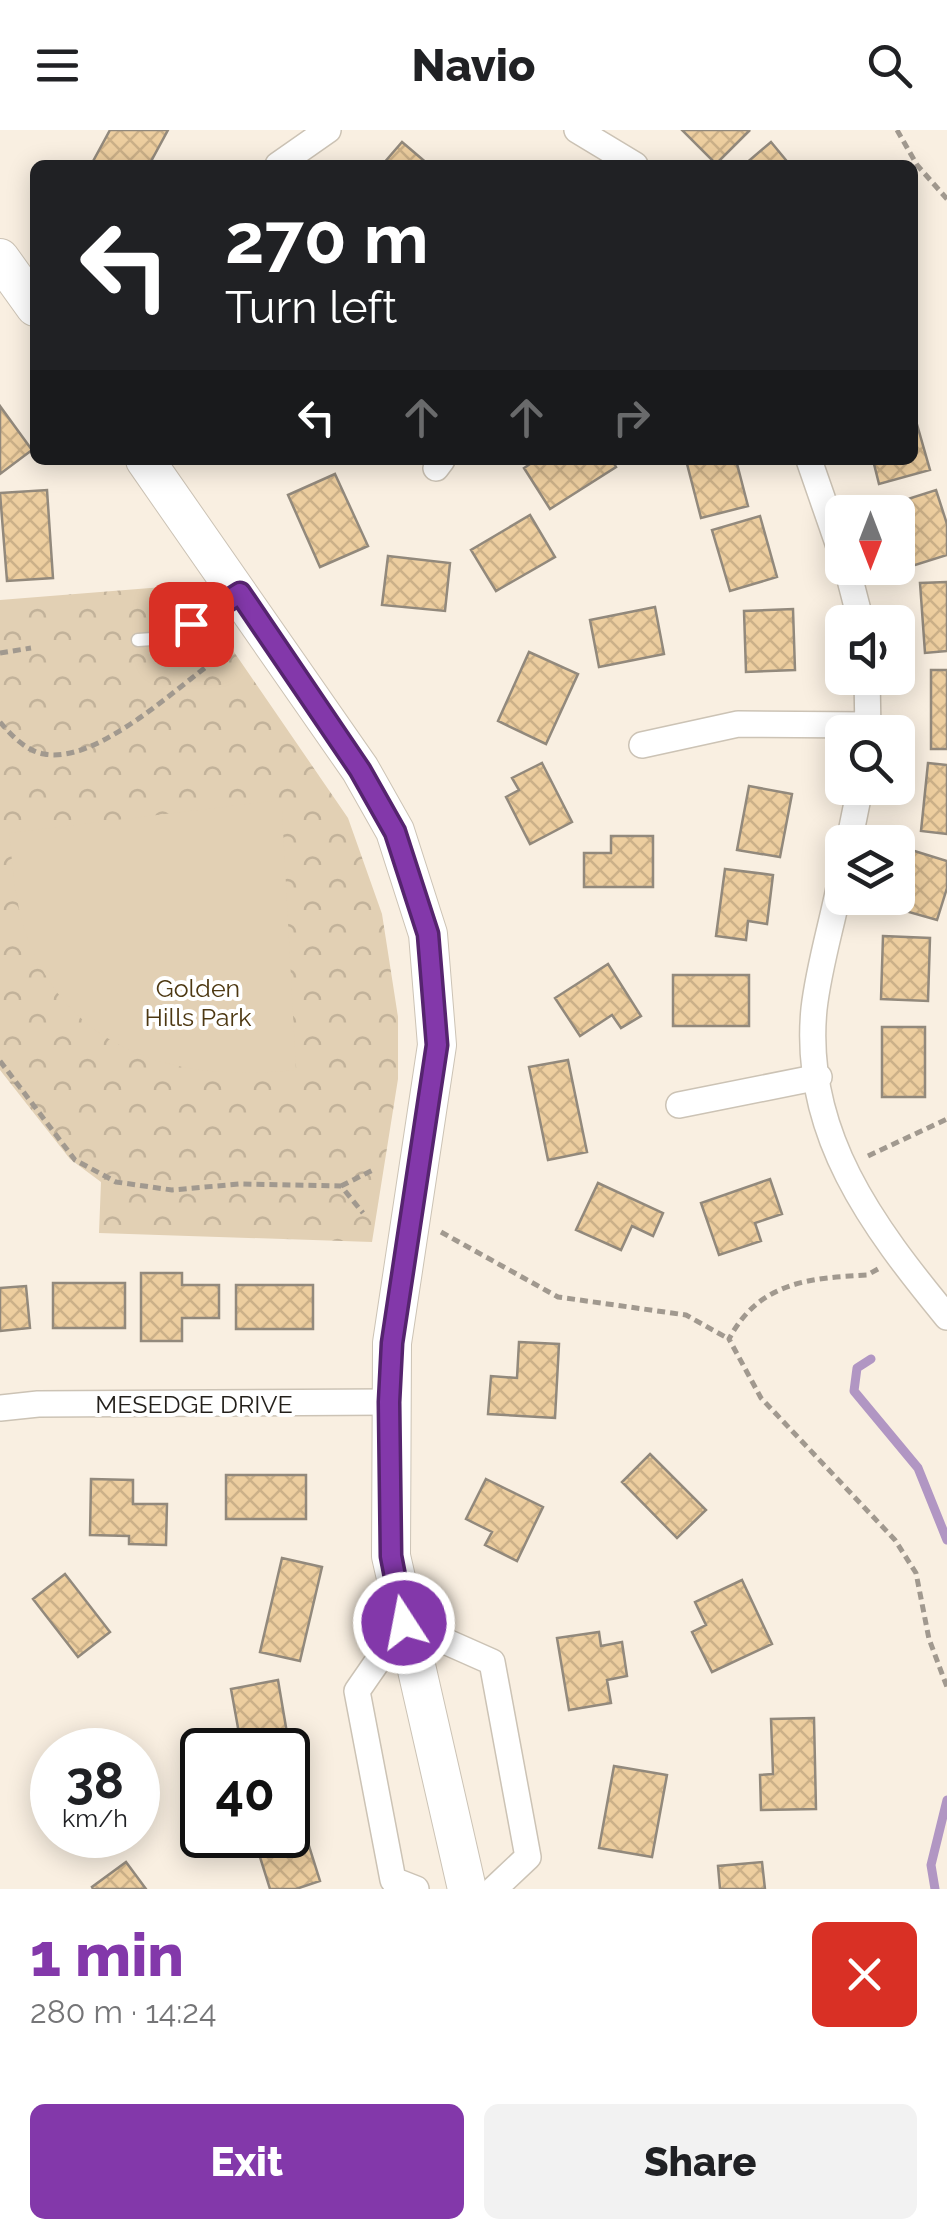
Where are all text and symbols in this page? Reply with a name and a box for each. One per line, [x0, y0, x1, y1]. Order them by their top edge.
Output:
icon: menu [30, 38, 85, 93]
icon: search [862, 38, 917, 93]
text: Navio [412, 39, 535, 92]
text: 270 m [225, 197, 429, 279]
icon: left [60, 200, 190, 330]
text: Turn left [225, 281, 397, 334]
icon: left [289, 390, 344, 445]
icon: ahead [394, 390, 449, 445]
icon: ahead [499, 390, 554, 445]
icon: right [604, 390, 659, 445]
north arrow [825, 495, 915, 585]
map controls [825, 495, 915, 915]
pin [149, 582, 234, 667]
icon: arrive [164, 597, 219, 652]
button: sound [825, 605, 915, 695]
button: search [825, 715, 915, 805]
button: layers [825, 825, 915, 915]
park label: Golden Hills Park [144, 973, 252, 1032]
street label: MESEDGE DRIVE [95, 1389, 293, 1419]
position arrow [352, 1571, 456, 1675]
speed limit sign: 40 [180, 1728, 310, 1858]
text: 38 [66, 1751, 124, 1810]
text: km/h [62, 1803, 128, 1833]
text: 1 min [30, 1920, 184, 1990]
button: close [812, 1922, 917, 2027]
text: 280 m · 14:24 [30, 1993, 217, 2030]
button: Exit [30, 2104, 464, 2219]
button: Share [484, 2104, 917, 2219]

